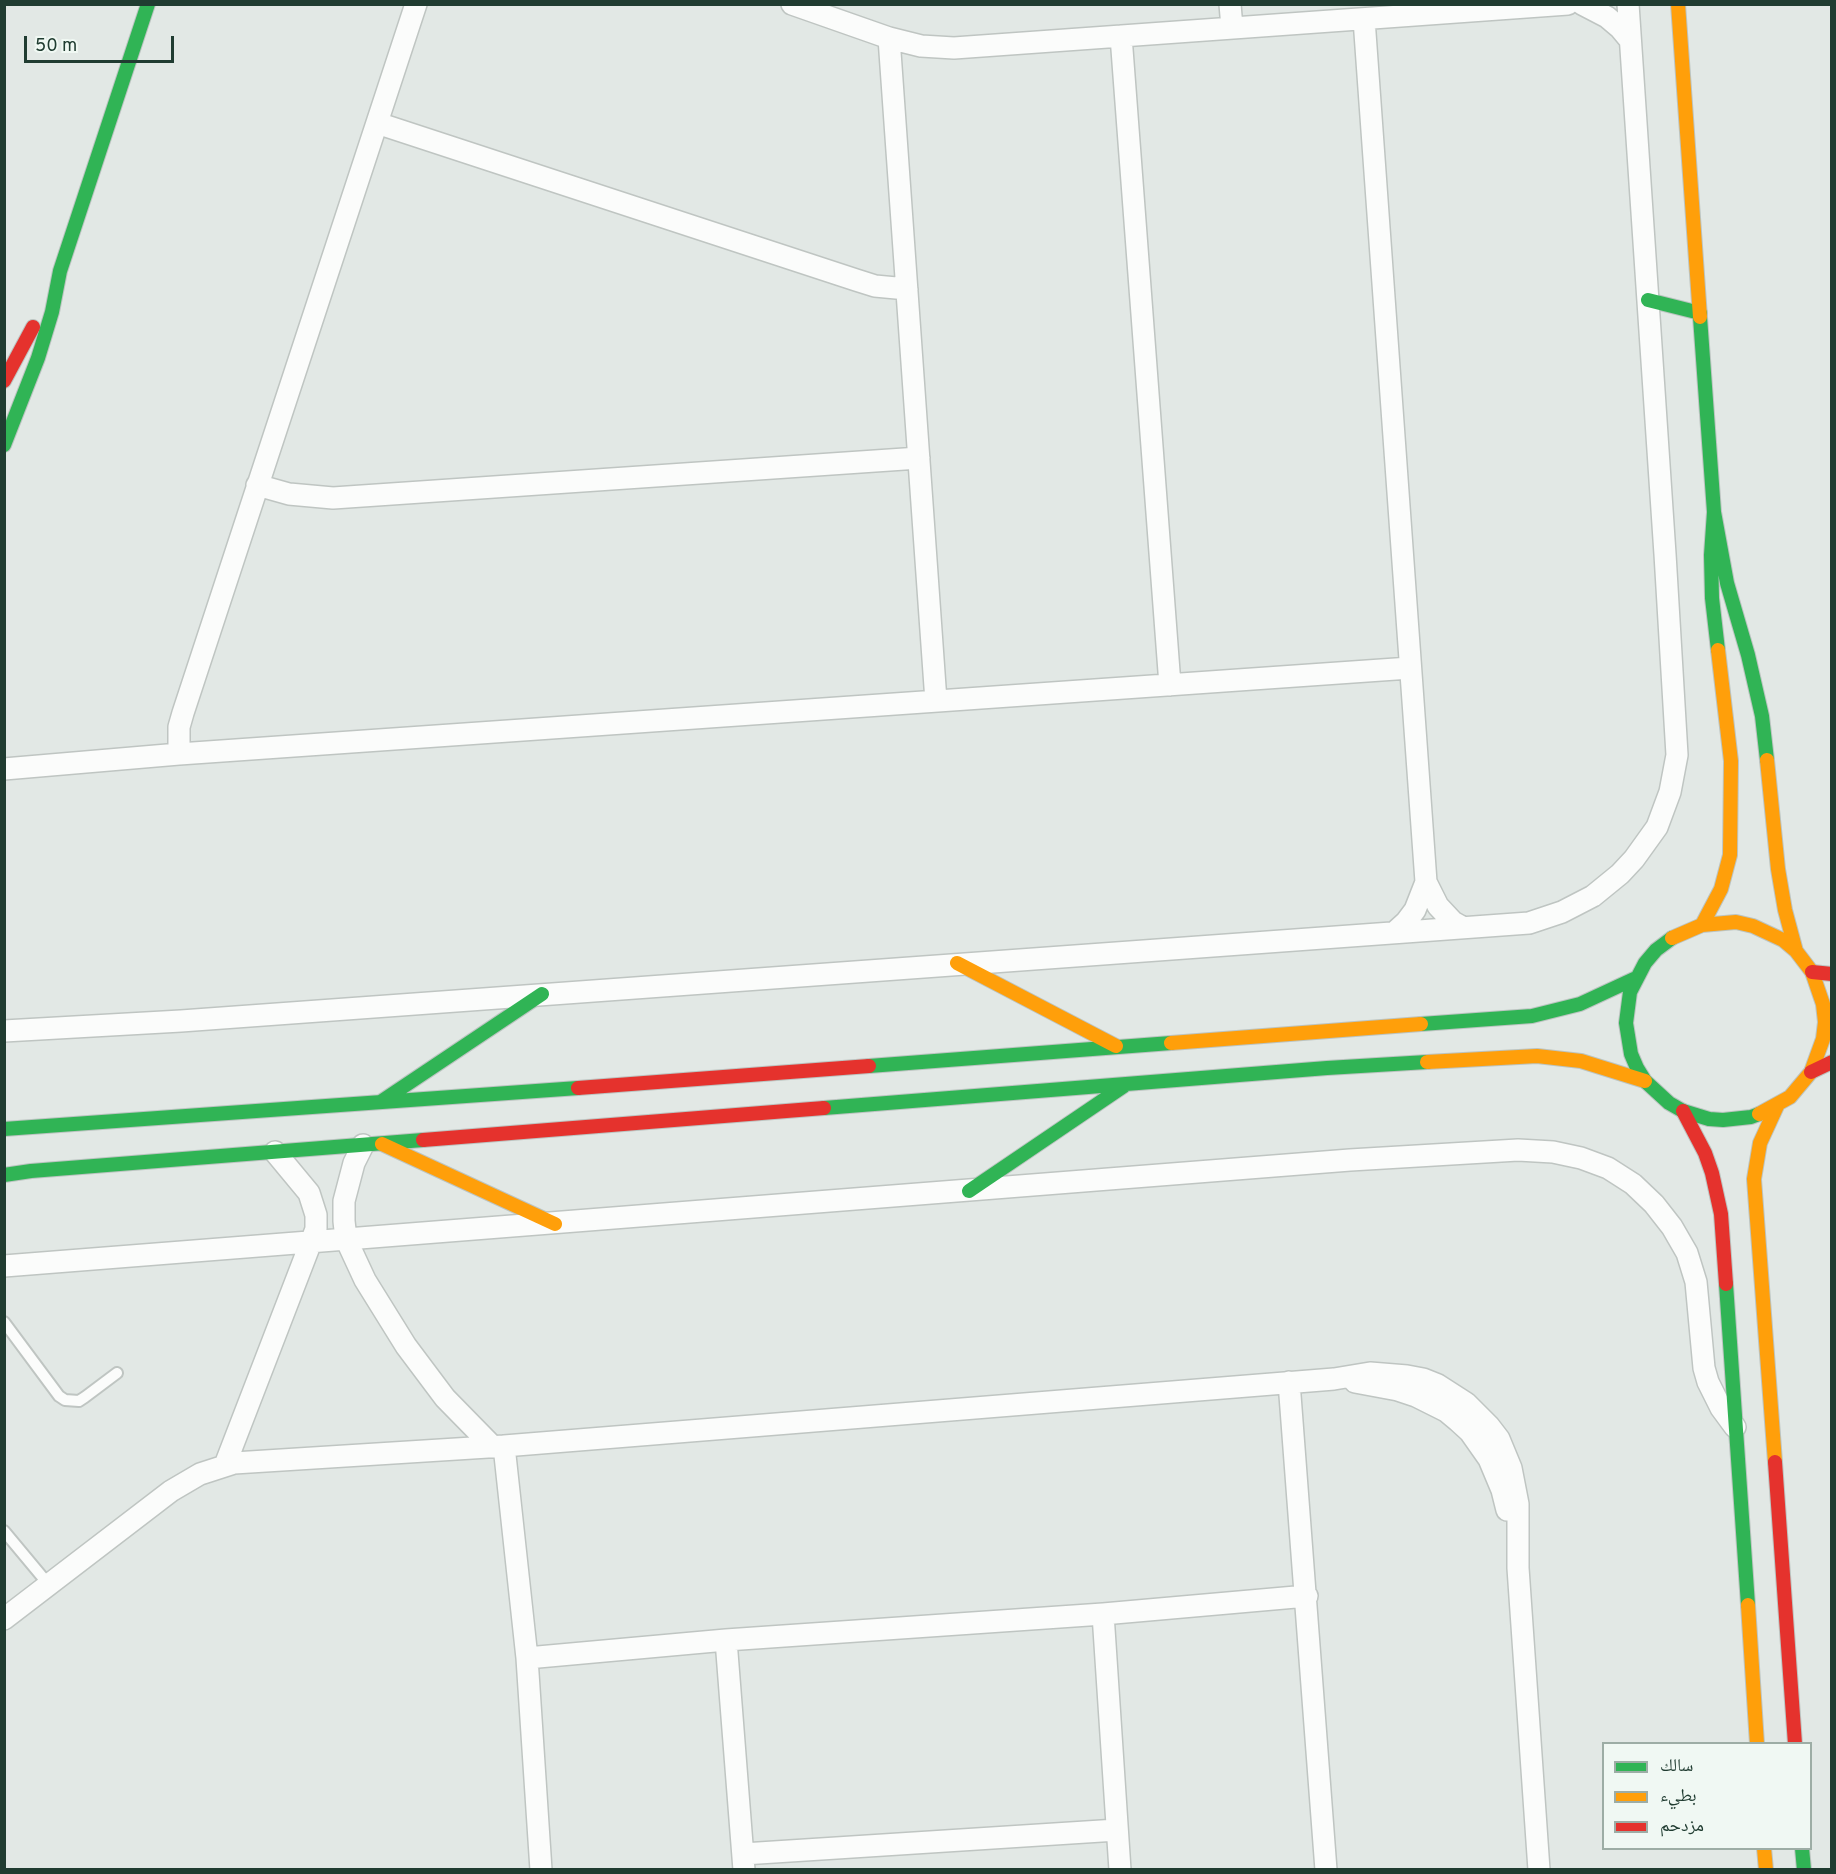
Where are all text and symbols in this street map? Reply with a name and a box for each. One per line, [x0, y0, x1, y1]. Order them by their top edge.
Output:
scale bar [27, 24, 177, 62]
text: 50 m [35, 35, 77, 58]
legend [1602, 1742, 1812, 1850]
text: سالك [1660, 1755, 1693, 1778]
text: بطيء [1660, 1785, 1697, 1808]
text: مزدحم [1660, 1815, 1704, 1838]

